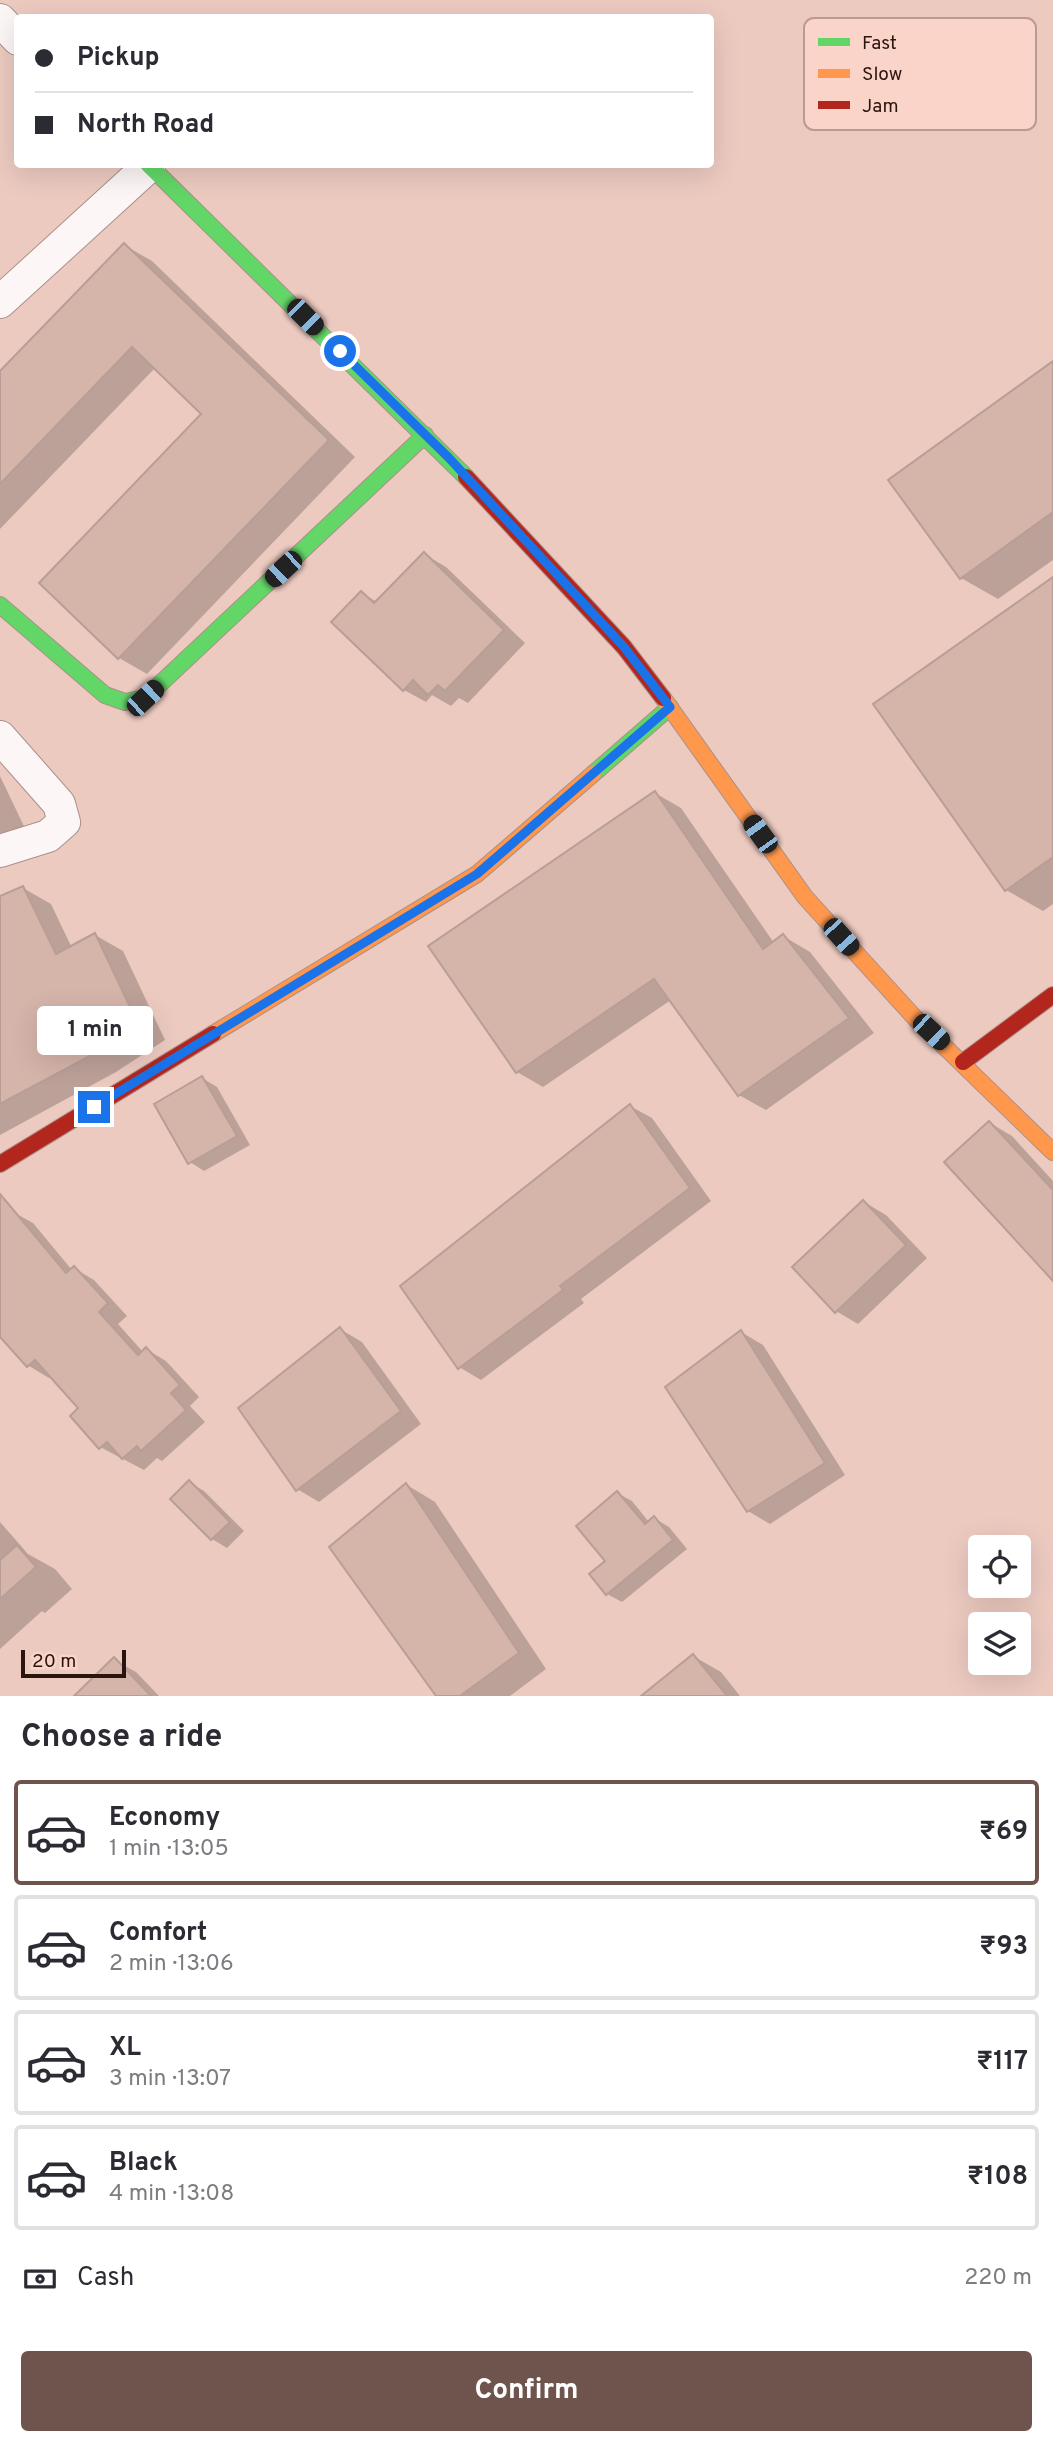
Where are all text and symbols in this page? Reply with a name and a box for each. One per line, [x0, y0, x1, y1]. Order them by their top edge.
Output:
legend [804, 18, 1036, 130]
text: Fast [862, 32, 897, 56]
text: Pickup [77, 42, 160, 75]
text: Slow [862, 63, 902, 87]
text: Jam [862, 95, 899, 119]
text: North Road [77, 109, 214, 142]
car [283, 295, 328, 339]
route start [324, 335, 356, 367]
car [261, 547, 306, 591]
car [123, 676, 168, 720]
car [740, 811, 781, 857]
car [820, 914, 863, 960]
callout: 1 min [36, 1006, 152, 1054]
car [909, 1010, 954, 1054]
text: 1 min [67, 1016, 123, 1045]
route end [78, 1091, 110, 1123]
map controls [968, 1535, 1031, 1675]
button: locate [968, 1535, 1031, 1598]
button: layers [968, 1612, 1031, 1675]
scale bar [21, 1647, 126, 1679]
text: 20 m [32, 1650, 76, 1674]
text: Choose a ride [21, 1718, 222, 1758]
icon: car [25, 1801, 88, 1864]
text: Economy [109, 1802, 220, 1835]
text: ₹69 [979, 1816, 1028, 1849]
text: 1 min · 13:05 [109, 1835, 229, 1864]
icon: car [25, 1916, 88, 1979]
text: Comfort [109, 1917, 207, 1950]
text: ₹93 [979, 1931, 1028, 1964]
text: 2 min · 13:06 [109, 1950, 234, 1979]
icon: car [25, 2031, 88, 2094]
text: XL [109, 2032, 141, 2065]
text: ₹117 [976, 2046, 1028, 2079]
text: 3 min · 13:07 [109, 2065, 231, 2094]
icon: car [25, 2146, 88, 2209]
text: Black [109, 2147, 178, 2180]
text: ₹108 [967, 2161, 1028, 2194]
text: 4 min · 13:08 [109, 2180, 234, 2209]
icon: cash [21, 2260, 59, 2298]
text: Cash [77, 2262, 134, 2295]
text: 220 m [964, 2264, 1032, 2293]
button: Confirm [21, 2351, 1032, 2431]

